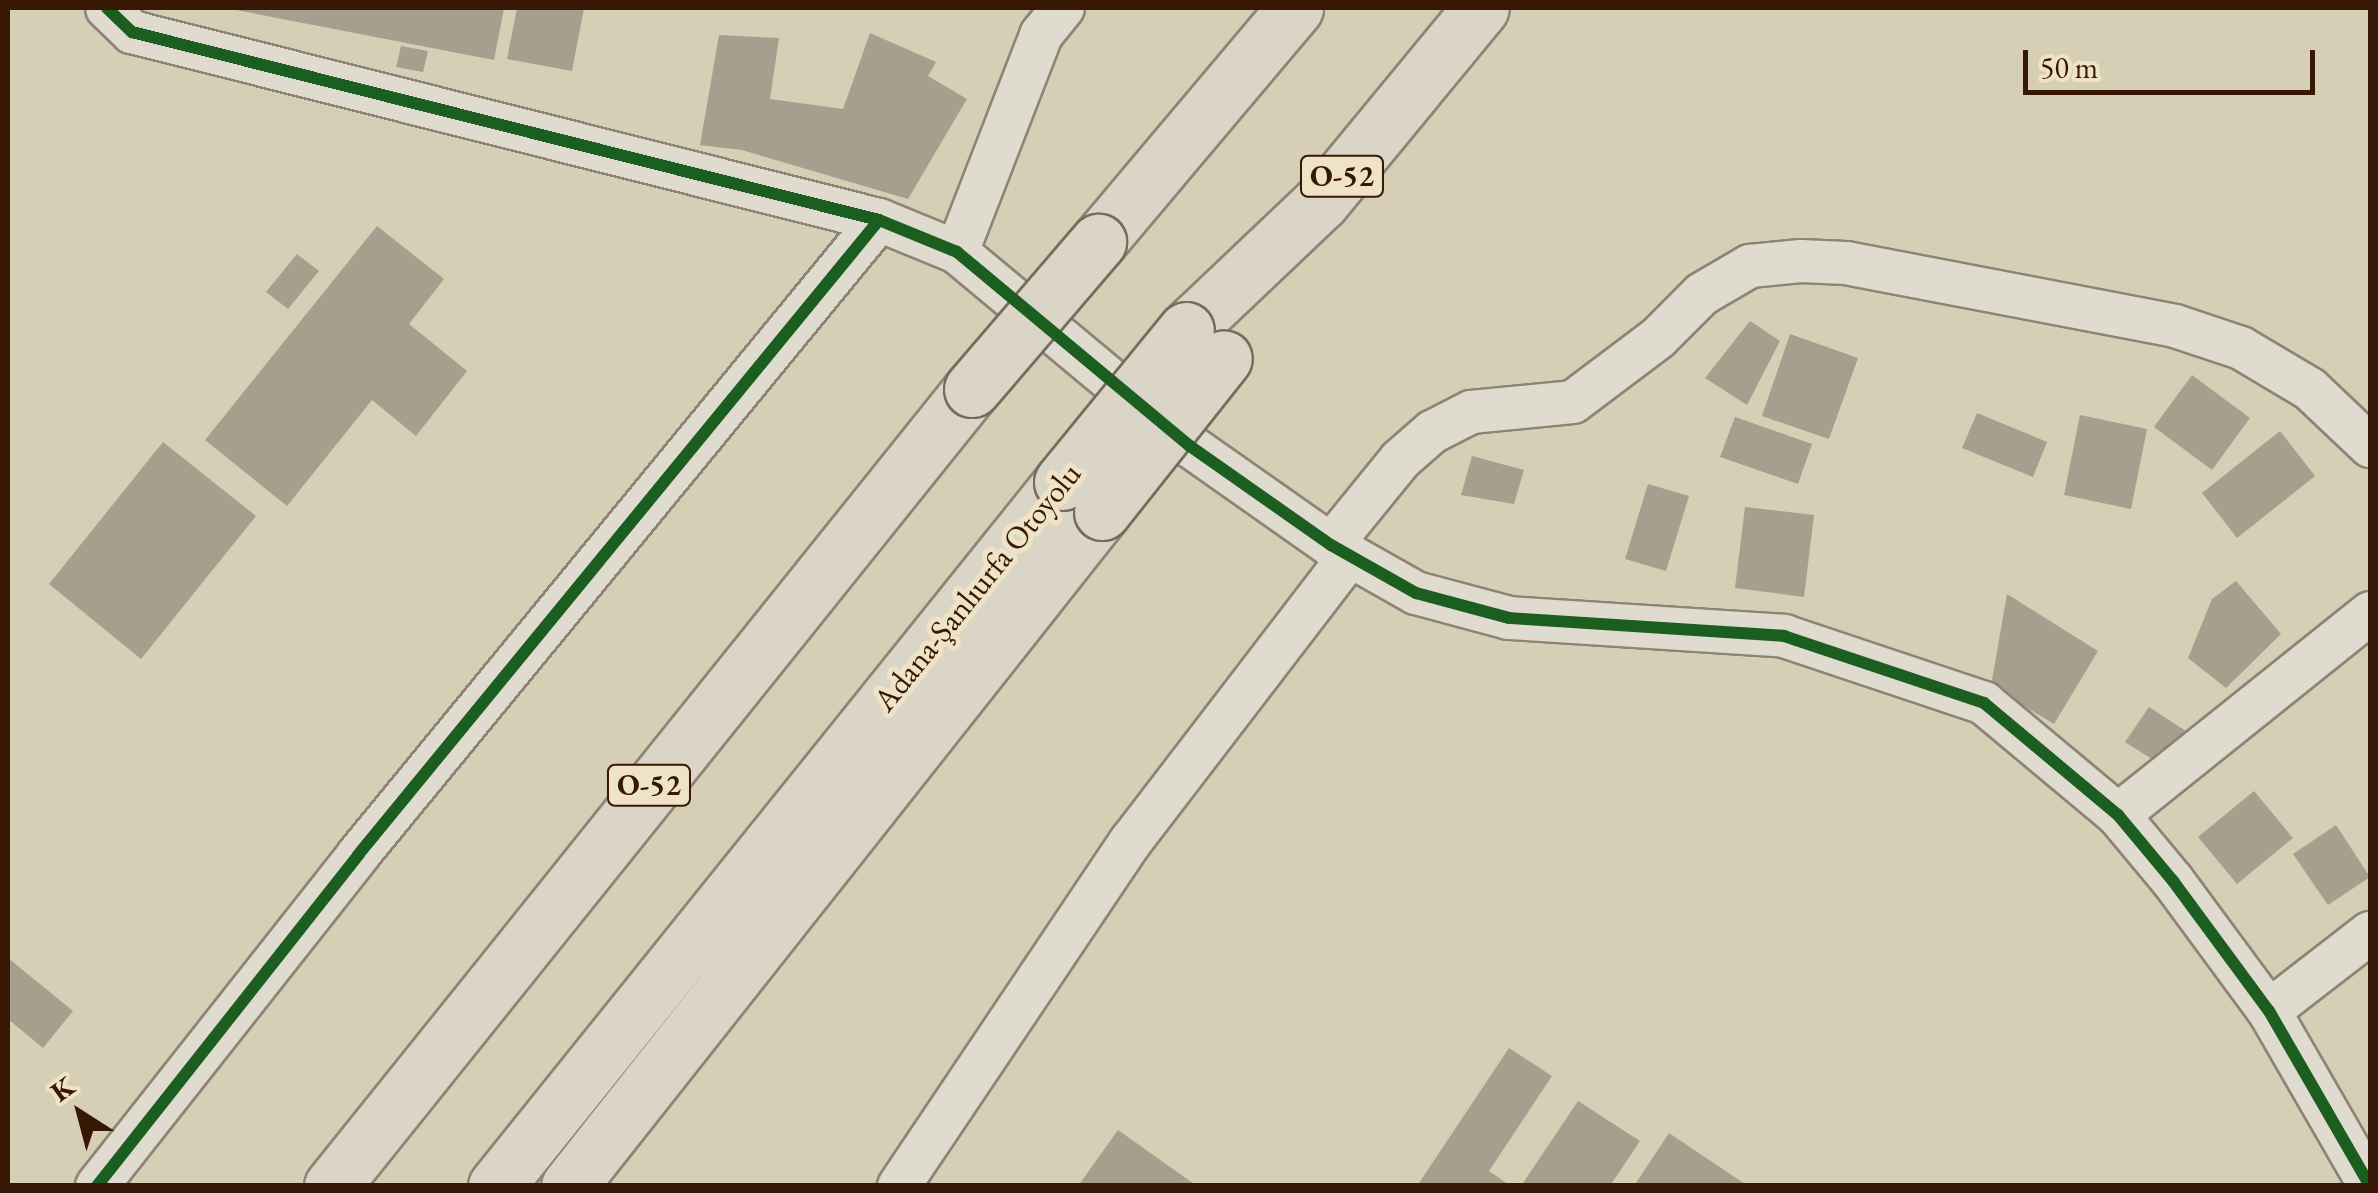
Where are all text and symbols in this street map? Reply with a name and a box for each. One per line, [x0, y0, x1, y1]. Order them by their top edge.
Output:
scale bar [2028, 30, 2320, 92]
text: 50 m [2040, 48, 2098, 87]
road number: O-52 [1300, 151, 1384, 201]
street label: Adana-Şanlıurfa Otoyolu [865, 455, 1089, 719]
road number: O-52 [606, 760, 692, 810]
north arrow [30, 1063, 130, 1163]
text: K [43, 1068, 82, 1110]

